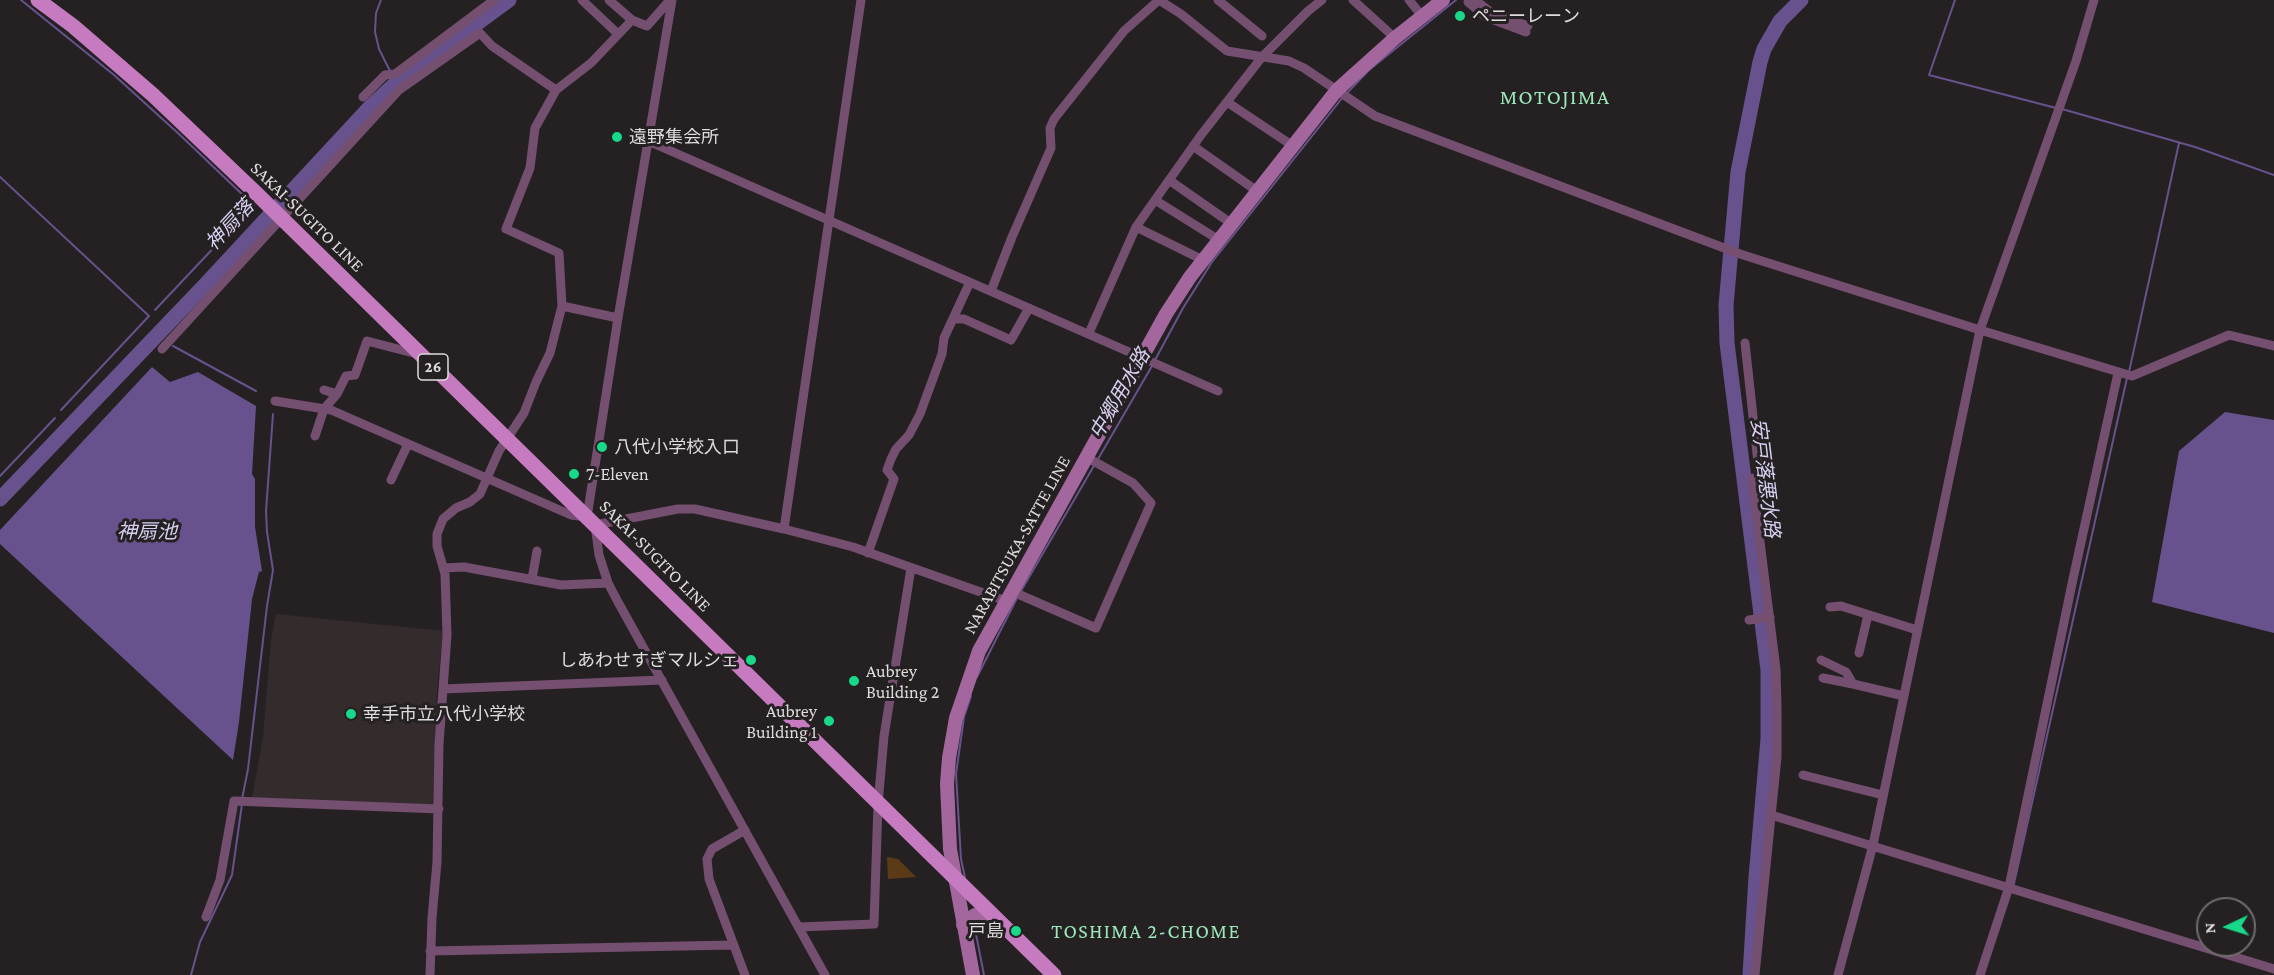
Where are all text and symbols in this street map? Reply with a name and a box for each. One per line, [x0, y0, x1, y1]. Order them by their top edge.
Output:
place label: ペニーレーン [1472, 5, 1580, 27]
marker: ペニーレーン [1453, 9, 1467, 23]
district label: MOTOJIMA [1500, 85, 1610, 111]
place label: 遠野集会所 [629, 126, 719, 148]
marker: 遠野集会所 [610, 130, 624, 144]
street label: SAKAI-SUGITO LINE [246, 158, 368, 276]
water label: 神扇落 [201, 195, 259, 255]
water label: 中郷用水路 [1085, 345, 1155, 443]
road number: 26 [418, 354, 448, 380]
water label: 安戸落悪水路 [1746, 417, 1784, 539]
place label: 八代小学校入口 [614, 436, 740, 458]
marker: 八代小学校入口 [595, 440, 609, 454]
street label: NARABITSUKA-SATTE LINE [959, 452, 1075, 638]
place label: 7-Eleven [586, 463, 649, 485]
marker: 7-Eleven [567, 467, 581, 481]
street label: SAKAI-SUGITO LINE [595, 496, 715, 616]
water label: 神扇池 [117, 520, 177, 544]
place label: しあわせすぎマルシェ [559, 649, 739, 671]
marker: しあわせすぎマルシェ [744, 653, 758, 667]
place label: Aubrey Building 2 [866, 660, 939, 702]
marker: Aubrey Building 2 [847, 674, 861, 688]
place label: Aubrey Building 1 [746, 700, 817, 742]
place label: 幸手市立八代小学校 [363, 703, 525, 725]
marker: 幸手市立八代小学校 [344, 707, 358, 721]
marker: Aubrey Building 1 [822, 714, 836, 728]
north arrow [2196, 897, 2256, 957]
place label: 戸島 [968, 920, 1004, 942]
district label: TOSHIMA 2-CHOME [1051, 920, 1241, 944]
text: N [2201, 922, 2218, 934]
marker: 戸島 [1009, 924, 1023, 938]

